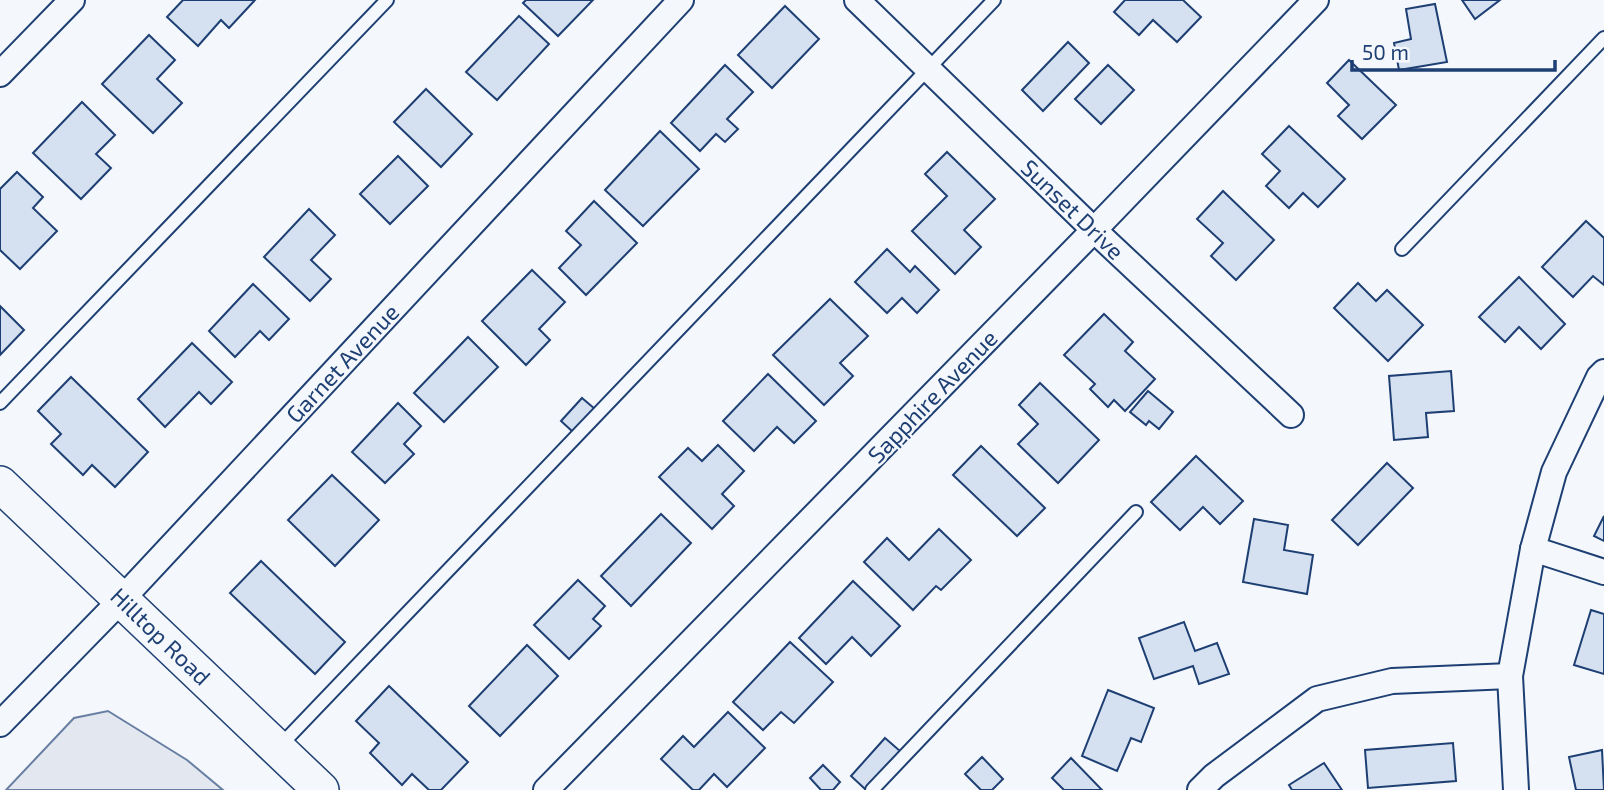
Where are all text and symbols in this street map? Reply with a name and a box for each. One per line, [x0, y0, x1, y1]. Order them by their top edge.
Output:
scale bar [1352, 28, 1555, 72]
text: 50 m [1362, 39, 1409, 64]
street label: Sunset Drive [1016, 153, 1130, 265]
street label: Garnet Avenue [280, 298, 404, 428]
street label: Sapphire Avenue [861, 324, 1003, 468]
street label: Hilltop Road [105, 582, 217, 690]

